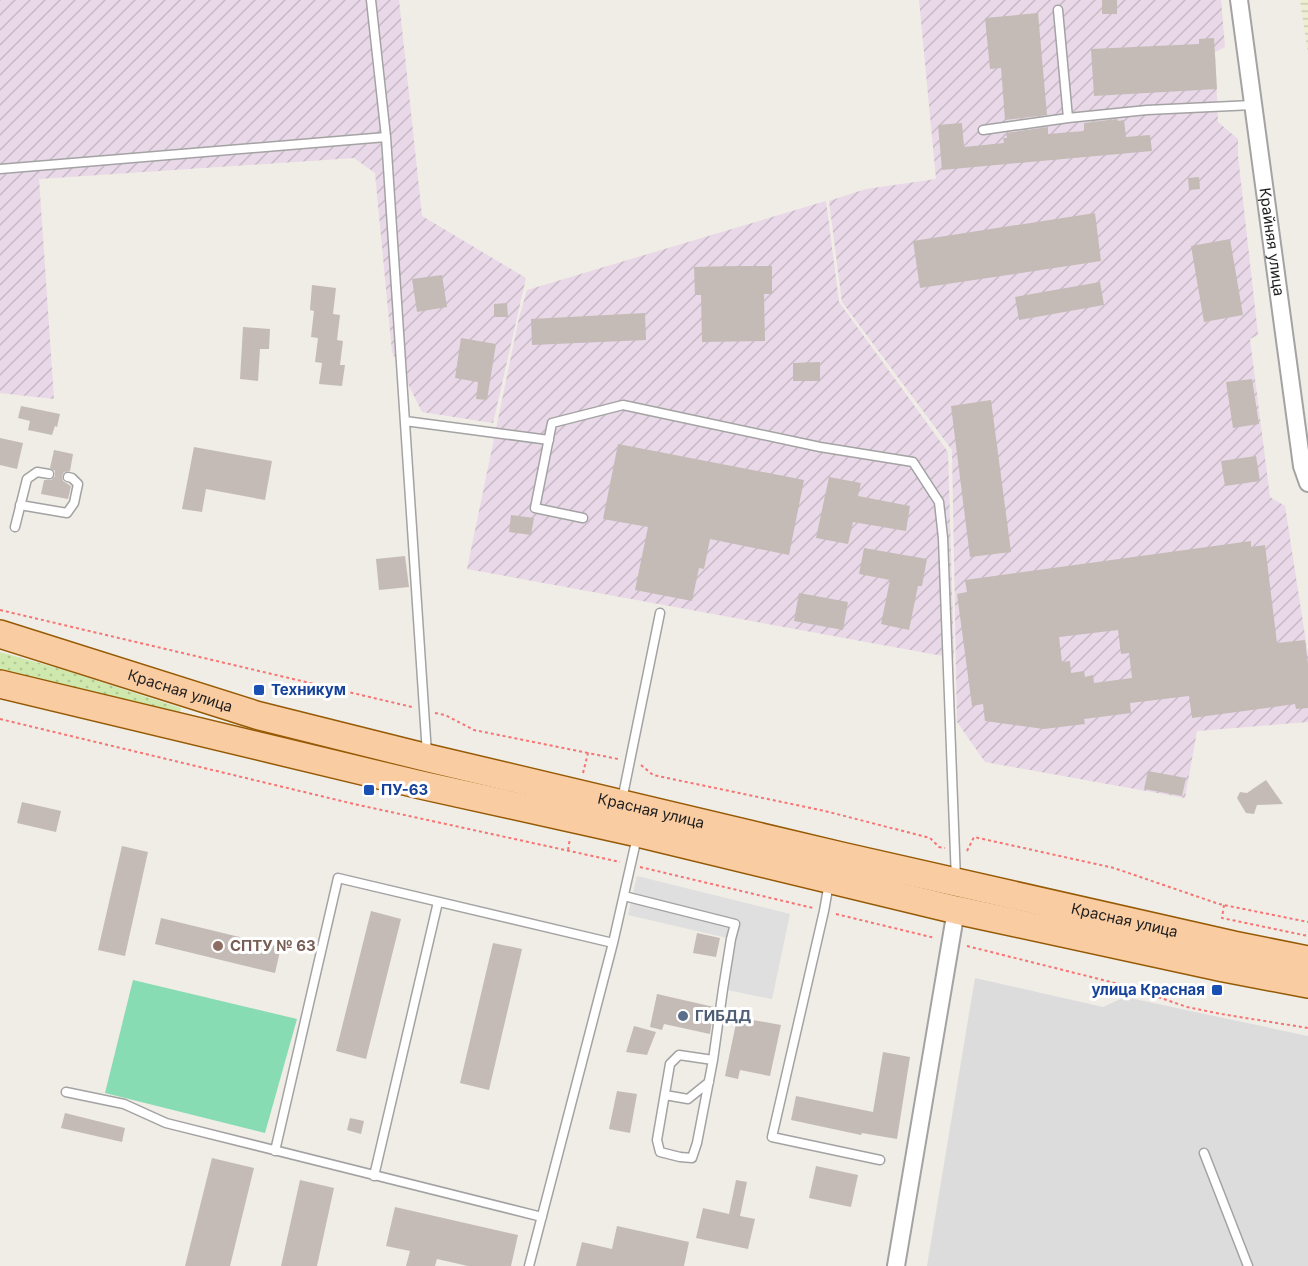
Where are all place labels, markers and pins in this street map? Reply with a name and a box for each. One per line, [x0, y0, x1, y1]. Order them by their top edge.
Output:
place label: Техникум [271, 680, 346, 699]
marker: Техникум [252, 683, 266, 697]
place label: ПУ-63 [381, 780, 428, 799]
marker: ПУ-63 [362, 783, 376, 797]
place label: СПТУ № 63 [230, 936, 316, 955]
marker: СПТУ № 63 [211, 939, 225, 953]
place label: улица Красная [1091, 980, 1205, 999]
marker: улица Красная [1210, 983, 1224, 997]
place label: ГИБДД [695, 1006, 751, 1025]
marker: ГИБДД [676, 1009, 690, 1023]

